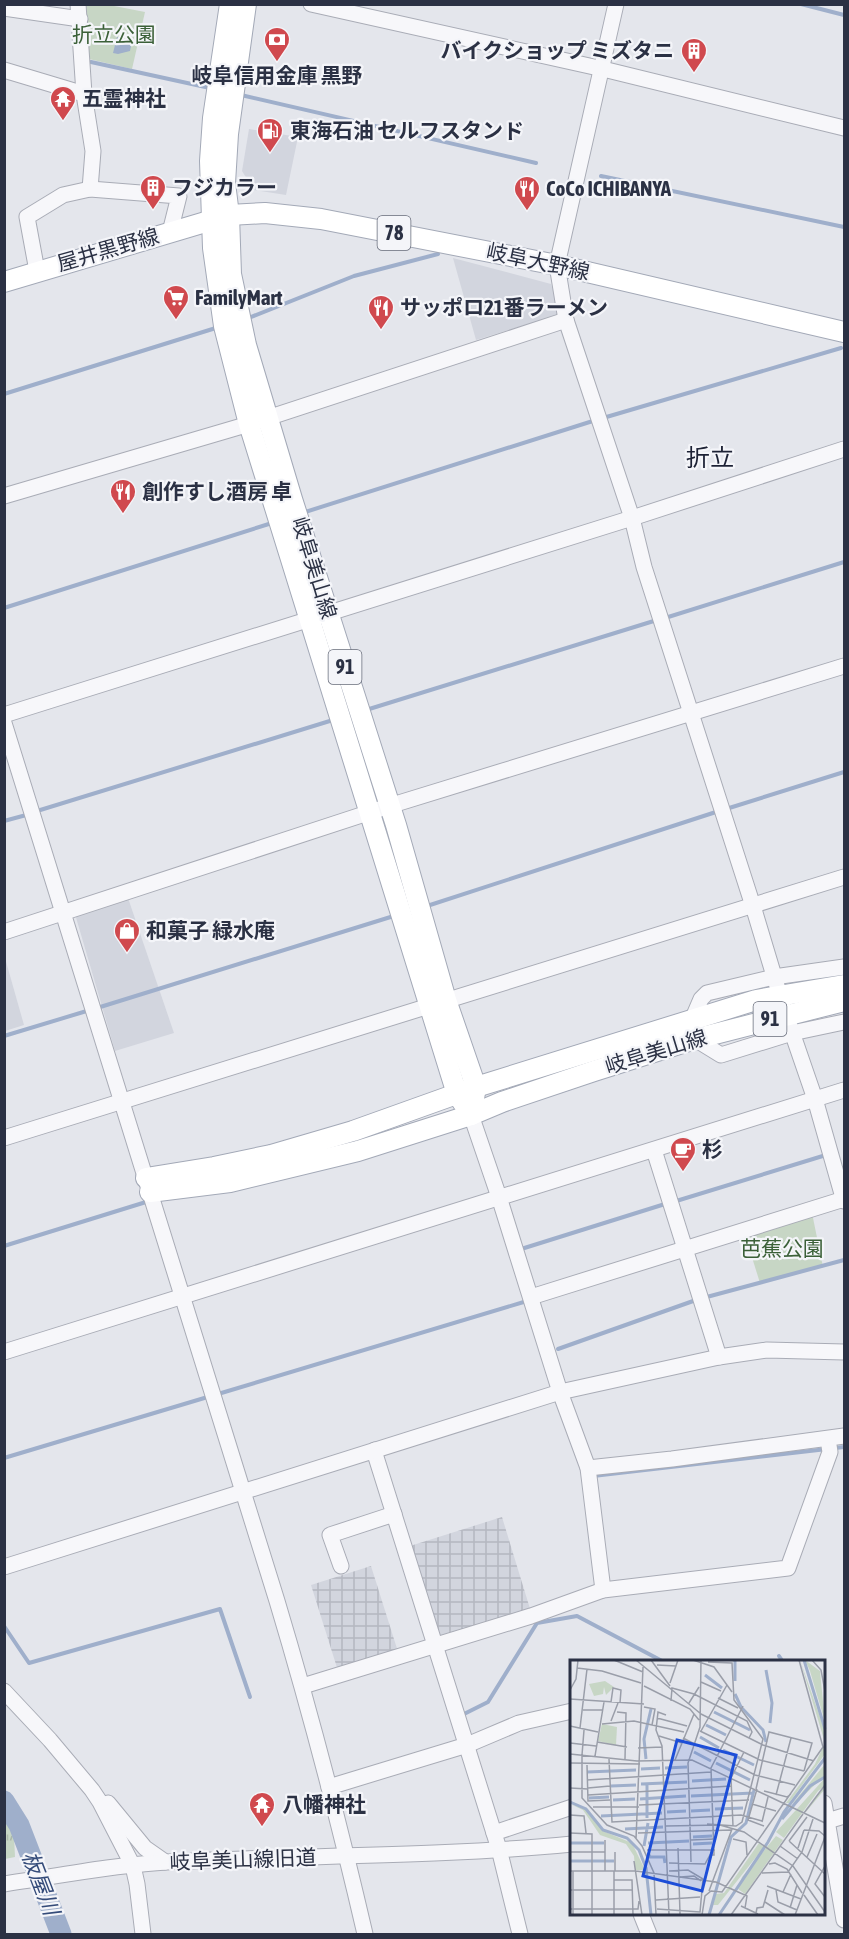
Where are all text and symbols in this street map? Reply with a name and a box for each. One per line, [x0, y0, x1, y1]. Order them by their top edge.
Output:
park label: 折立公園 [72, 22, 156, 46]
bank icon: 岐阜信用金庫 黒野 [262, 25, 292, 63]
building icon: バイクショップ ミズタニ [679, 36, 709, 74]
place label: バイクショップ ミズタニ [441, 38, 674, 62]
place label: 岐阜信用金庫 黒野 [192, 63, 362, 87]
temple icon: 五霊神社 [48, 84, 78, 122]
place label: 五霊神社 [82, 86, 166, 110]
fuel station icon: 東海石油 セルフスタンド [255, 116, 285, 154]
place label: 東海石油 セルフスタンド [290, 118, 524, 142]
building icon: フジカラー [138, 173, 168, 211]
restaurant icon: CoCo ICHIBANYA [512, 174, 542, 212]
place label: フジカラー [172, 175, 277, 199]
place label: CoCo ICHIBANYA [546, 176, 672, 200]
road number: 78 [378, 216, 410, 250]
street label: 屋井黒野線 [54, 223, 161, 275]
street label: 岐阜大野線 [484, 238, 592, 284]
supermarket icon: FamilyMart [161, 283, 191, 321]
place label: FamilyMart [195, 285, 283, 309]
restaurant icon: サッポロ21番ラーメン [366, 293, 396, 331]
place label: サッポロ21番ラーメン [400, 295, 608, 319]
district label: 折立 [686, 444, 734, 471]
restaurant icon: 創作すし酒房 卓 [108, 477, 138, 515]
place label: 創作すし酒房 卓 [142, 479, 292, 503]
street label: 岐阜美山線 [288, 514, 342, 621]
road number: 91 [328, 650, 362, 684]
shop icon: 和菓子 緑水庵 [112, 916, 142, 954]
place label: 和菓子 緑水庵 [146, 918, 275, 942]
road number: 91 [754, 1002, 786, 1036]
street label: 岐阜美山線 [602, 1024, 709, 1078]
cafe icon: 杉 [668, 1135, 698, 1173]
place label: 杉 [702, 1137, 723, 1161]
park label: 芭蕉公園 [740, 1236, 824, 1260]
inset map [570, 1660, 825, 1915]
temple icon: 八幡神社 [247, 1790, 277, 1828]
place label: 八幡神社 [282, 1792, 366, 1816]
street label: 岐阜美山線旧道 [169, 1844, 317, 1874]
water label: 板屋川 [17, 1848, 66, 1920]

